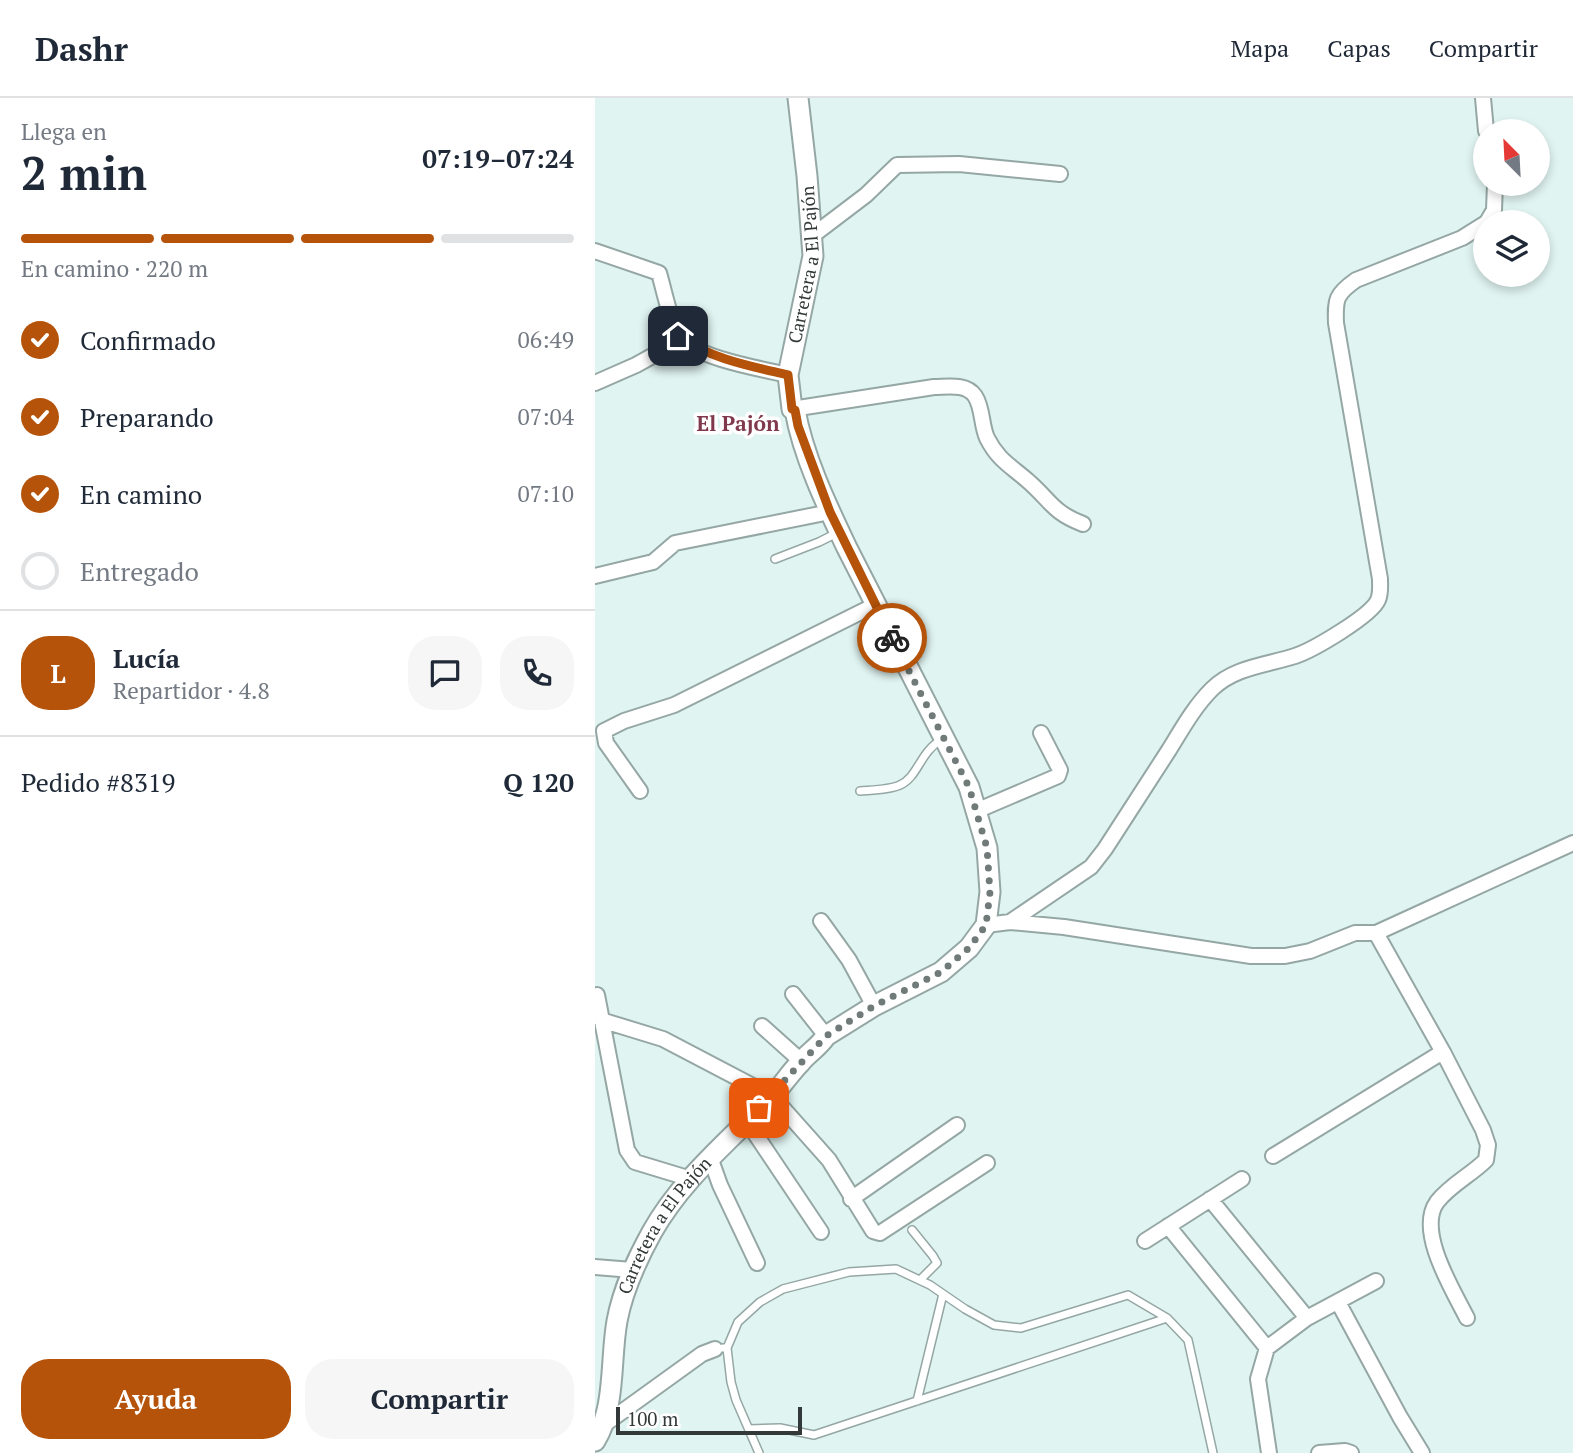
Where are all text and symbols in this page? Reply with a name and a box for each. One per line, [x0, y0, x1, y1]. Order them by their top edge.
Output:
text: Dashr [35, 27, 128, 70]
text: Mapa [1231, 32, 1289, 64]
text: Capas [1327, 32, 1391, 64]
text: Compartir [1429, 32, 1538, 64]
text: Llega en [21, 116, 107, 147]
north arrow [1473, 119, 1551, 196]
map controls [1473, 119, 1550, 287]
text: 07:19–07:24 [422, 141, 574, 175]
text: 2 min [21, 142, 147, 203]
street label: Carretera a El Pajón [782, 185, 824, 345]
button: layers [1473, 210, 1550, 287]
text: En camino · 220 m [21, 253, 208, 284]
pin [648, 306, 708, 366]
icon: home [659, 317, 697, 355]
icon: check [21, 321, 59, 359]
text: Confirmado [80, 323, 216, 357]
text: 06:49 [517, 324, 574, 355]
icon: check [21, 398, 59, 436]
text: Preparando [80, 400, 214, 434]
text: 07:04 [517, 401, 574, 432]
district label: El Pajón [696, 409, 780, 437]
icon: check [21, 475, 59, 513]
text: En camino [80, 477, 202, 511]
text: 07:10 [517, 478, 574, 509]
text: Entregado [80, 554, 199, 588]
courier [857, 603, 927, 673]
icon: bike [873, 619, 911, 657]
button: chat [408, 636, 482, 710]
button: phone [500, 636, 574, 710]
text: Lucía [113, 641, 180, 675]
text: L [50, 656, 66, 690]
text: Repartidor · 4.8 [113, 675, 270, 706]
text: Pedido #8319 [21, 765, 175, 799]
text: Q 120 [503, 765, 574, 799]
pin [729, 1078, 789, 1138]
icon: bag [740, 1089, 778, 1127]
street label: Carretera a El Pajón [612, 1151, 716, 1297]
button: Ayuda [21, 1359, 291, 1439]
button: Compartir [305, 1359, 574, 1439]
scale bar [616, 1404, 801, 1436]
text: 100 m [627, 1406, 678, 1431]

